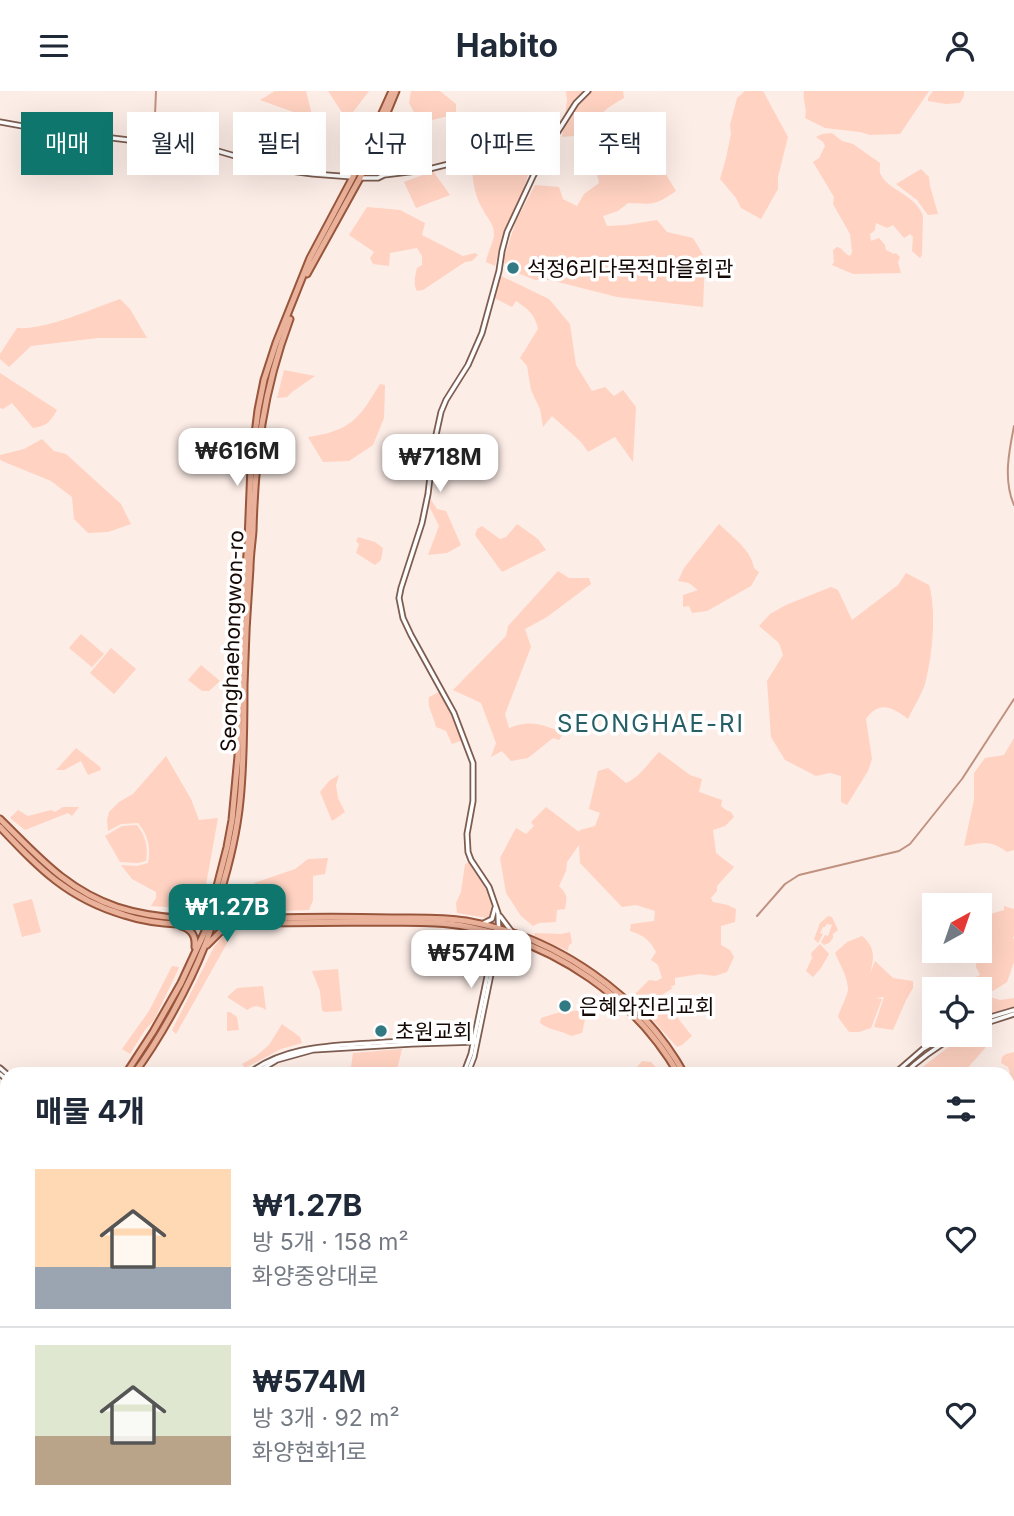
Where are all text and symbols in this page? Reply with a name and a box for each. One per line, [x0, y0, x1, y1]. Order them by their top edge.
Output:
text: Habito [456, 26, 558, 65]
icon: menu [35, 27, 73, 65]
icon: person [941, 27, 979, 65]
chip: 매매 [21, 112, 113, 175]
chip: 월세 [127, 112, 219, 175]
chip: 필터 [233, 112, 326, 175]
chip: 신규 [340, 112, 432, 175]
chip: 아파트 [446, 112, 560, 175]
chip: 주택 [574, 112, 666, 175]
place label: 석정6리다목적마을회관 [527, 256, 733, 281]
marker: 석정6리다목적마을회관 [505, 260, 521, 276]
pin: ₩616M [188, 429, 286, 488]
pin: ₩718M [391, 435, 489, 494]
text: ₩616M [194, 437, 280, 465]
text: ₩718M [398, 443, 482, 471]
street label: Seonghaehongwon-ro [216, 530, 248, 752]
district label: SEONGHAE-RI [557, 709, 745, 738]
pin: ₩1.27B [170, 885, 284, 944]
text: ₩1.27B [185, 893, 269, 921]
north arrow [922, 893, 992, 963]
map controls [922, 893, 992, 1047]
pin: ₩574M [422, 930, 520, 990]
text: ₩574M [427, 939, 515, 967]
button: locate [922, 977, 992, 1047]
place label: 은혜와진리교회 [579, 994, 714, 1019]
marker: 은혜와진리교회 [557, 998, 573, 1014]
place label: 초원교회 [395, 1019, 472, 1044]
marker: 초원교회 [373, 1023, 389, 1039]
icon: filters [942, 1090, 980, 1128]
text: 매물 4개 [35, 1093, 145, 1129]
text: ₩1.27B [252, 1187, 362, 1223]
icon: home [91, 1197, 175, 1281]
icon: heart [942, 1220, 980, 1258]
text: 방 5개 · 158 m² [252, 1228, 409, 1256]
text: 화양중앙대로 [252, 1262, 379, 1290]
text: ₩574M [252, 1363, 366, 1399]
icon: home [91, 1373, 175, 1457]
icon: heart [942, 1396, 980, 1434]
text: 방 3개 · 92 m² [252, 1404, 400, 1432]
text: 화양현화1로 [252, 1438, 367, 1466]

